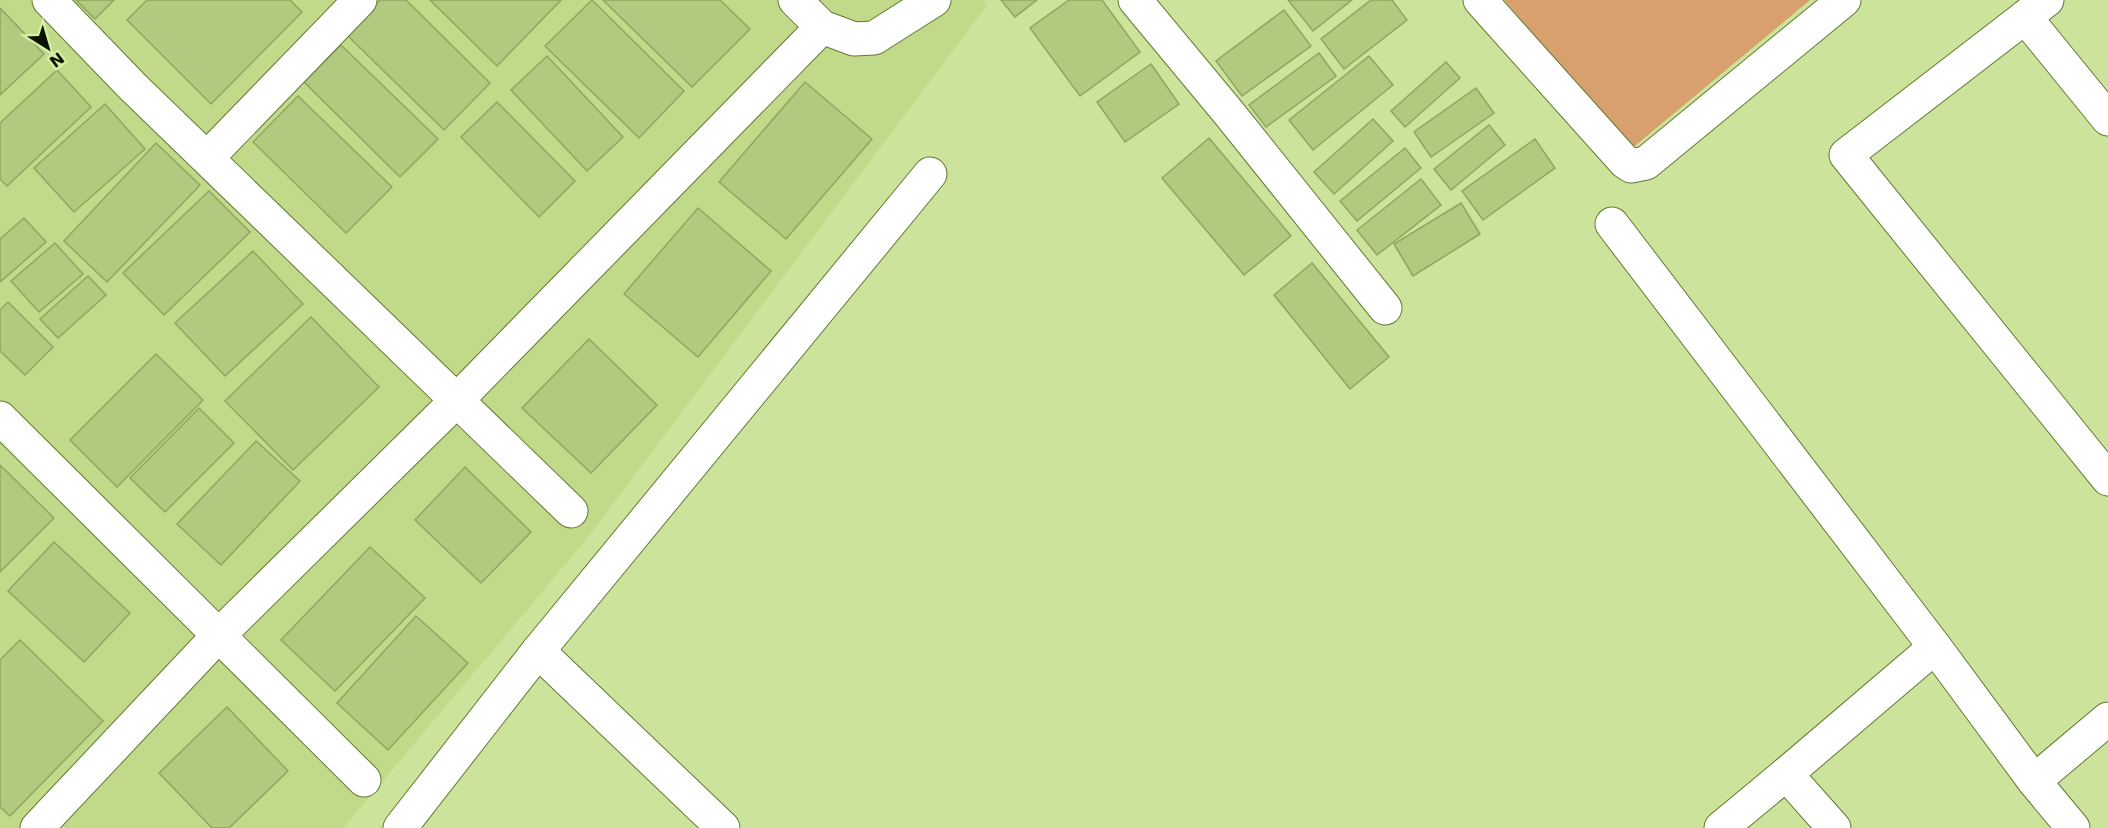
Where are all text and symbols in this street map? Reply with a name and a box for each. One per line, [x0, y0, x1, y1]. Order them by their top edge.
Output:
north arrow [18, 18, 78, 78]
text: N [46, 48, 68, 71]

